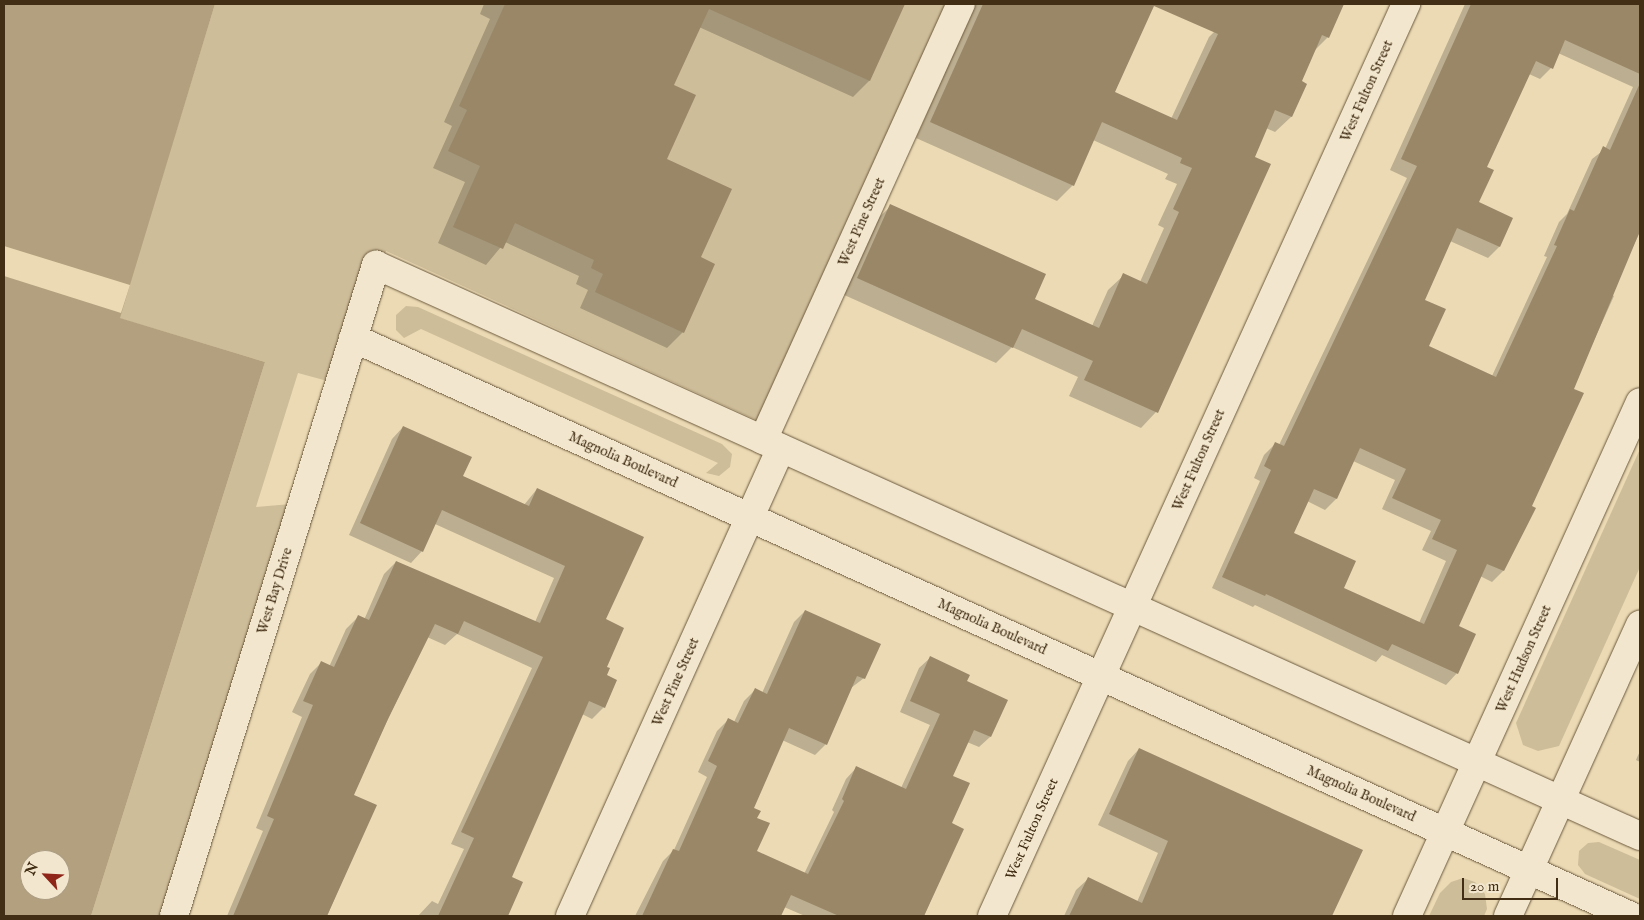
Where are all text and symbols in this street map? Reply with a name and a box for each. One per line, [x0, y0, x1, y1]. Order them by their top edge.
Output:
street label: West Fulton Street [1337, 38, 1397, 144]
street label: West Pine Street [835, 175, 889, 269]
street label: West Fulton Street [1169, 407, 1229, 513]
street label: Magnolia Boulevard [566, 428, 680, 492]
street label: West Bay Drive [254, 546, 296, 636]
street label: Magnolia Boulevard [935, 595, 1049, 659]
street label: West Hudson Street [1493, 603, 1555, 715]
street label: West Pine Street [649, 635, 703, 729]
street label: Magnolia Boulevard [1304, 762, 1418, 826]
street label: West Fulton Street [1002, 776, 1062, 882]
north arrow [20, 850, 70, 900]
text: N [22, 860, 43, 878]
scale bar [1464, 868, 1560, 900]
text: 20 m [1470, 877, 1499, 896]

